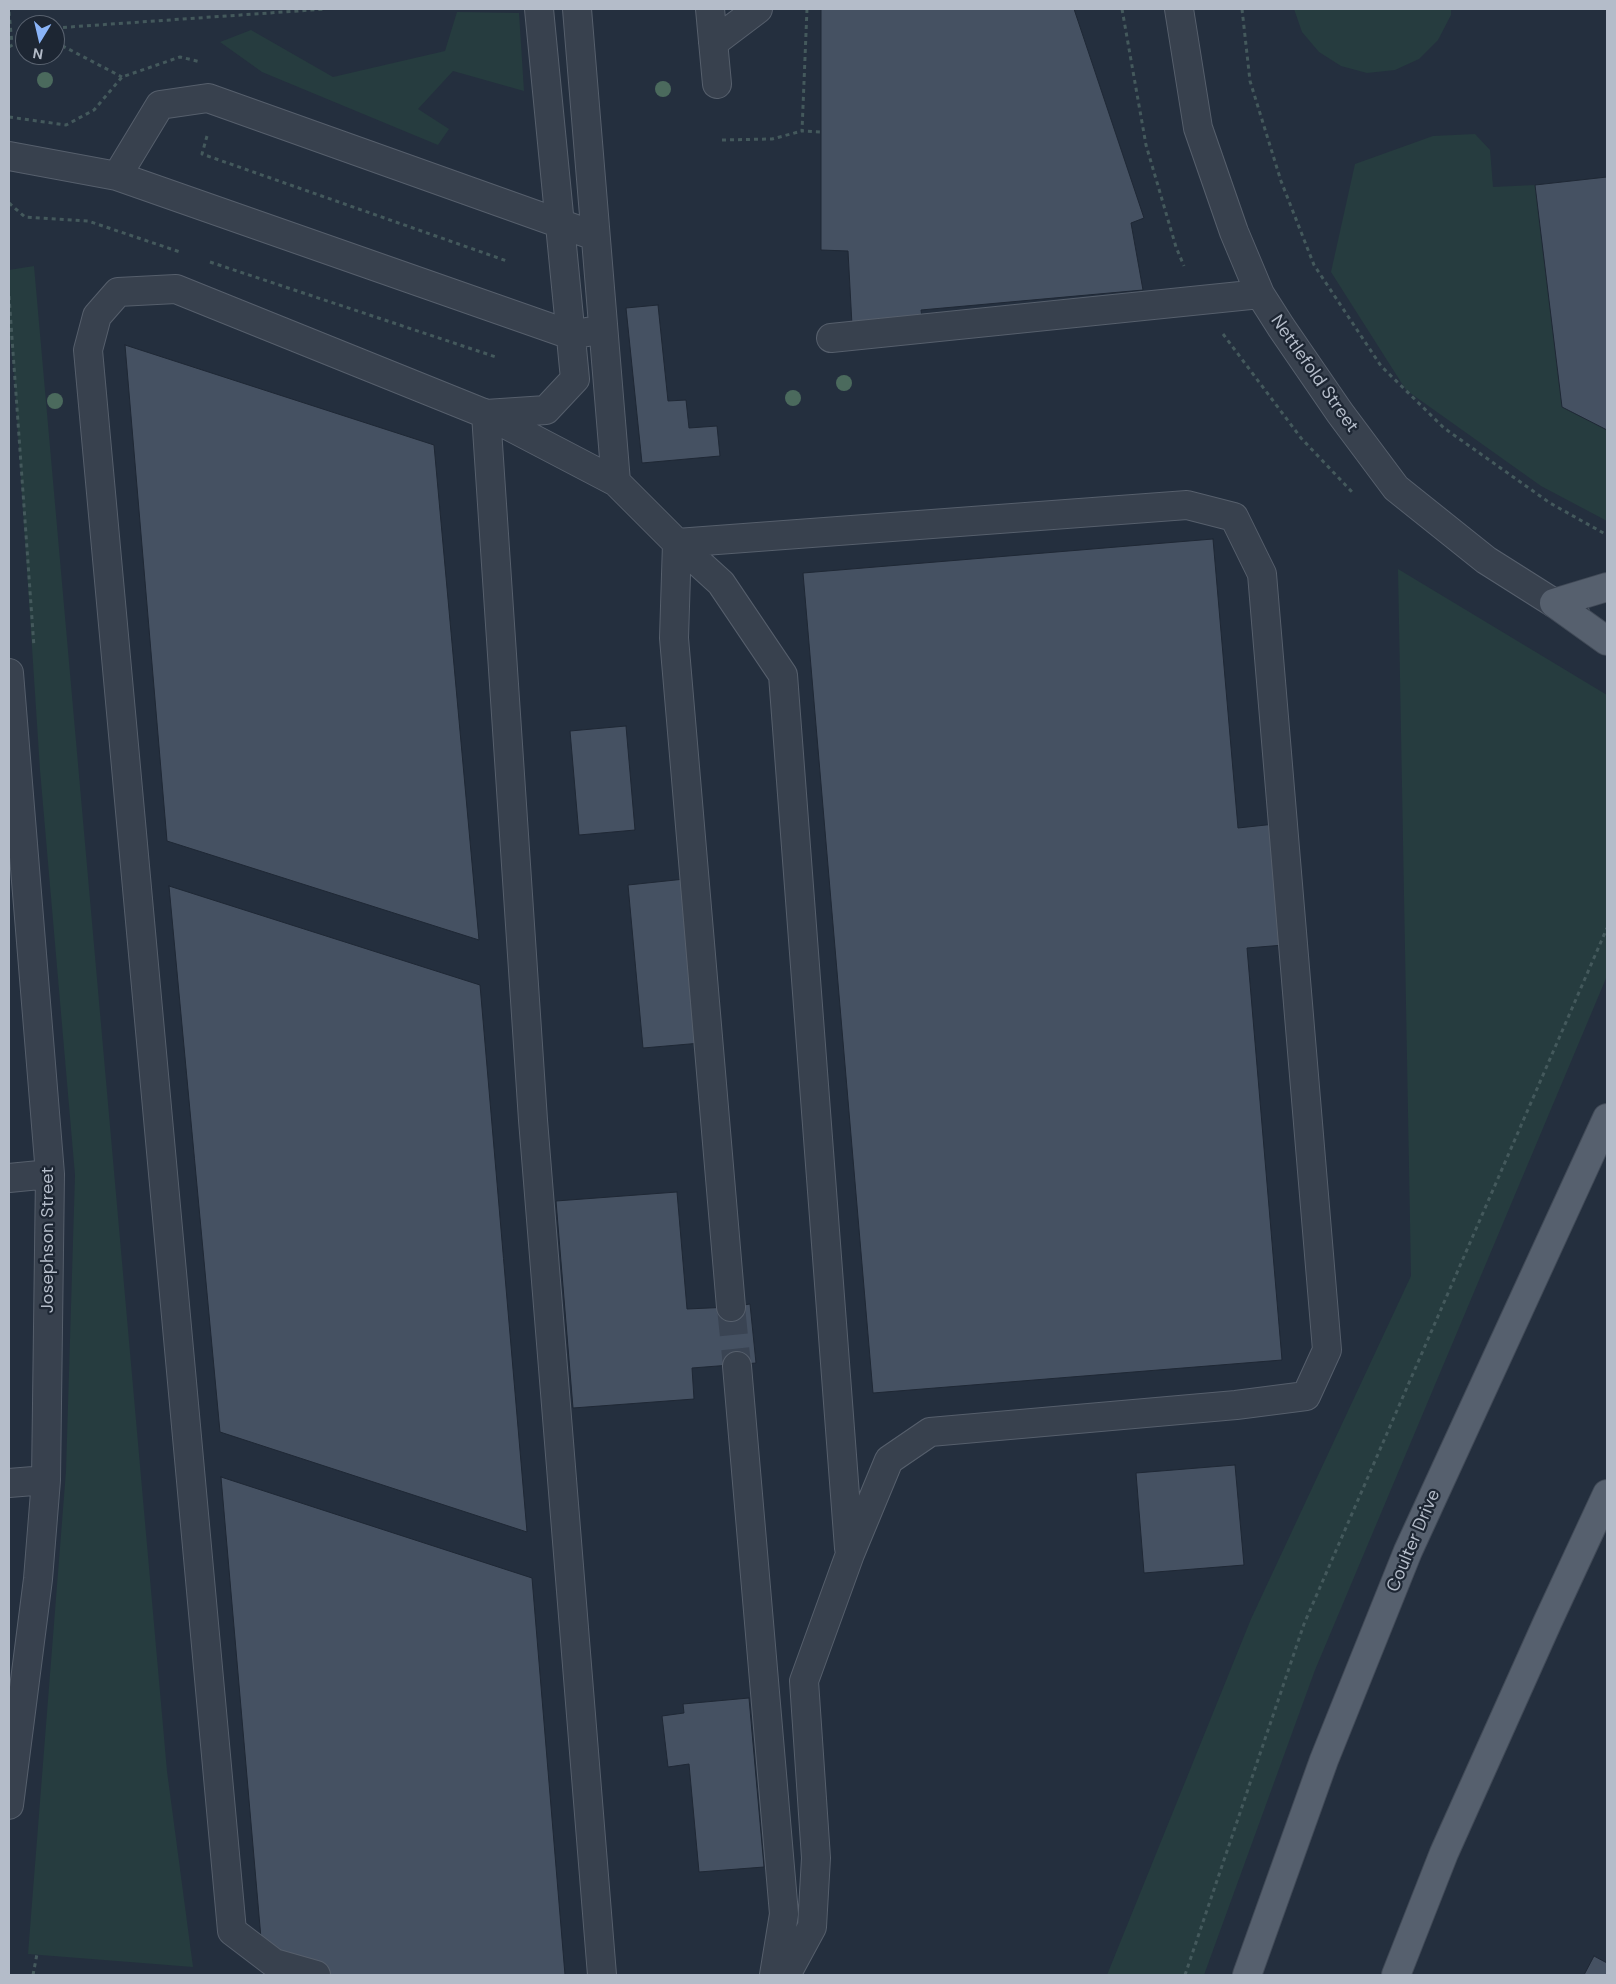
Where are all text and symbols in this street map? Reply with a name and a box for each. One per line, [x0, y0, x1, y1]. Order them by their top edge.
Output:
north arrow [15, 15, 65, 65]
text: N [31, 44, 44, 64]
street label: Nettlefold Street [1266, 311, 1362, 437]
street label: Josephson Street [37, 1167, 59, 1313]
street label: Coulter Drive [1383, 1487, 1445, 1595]

